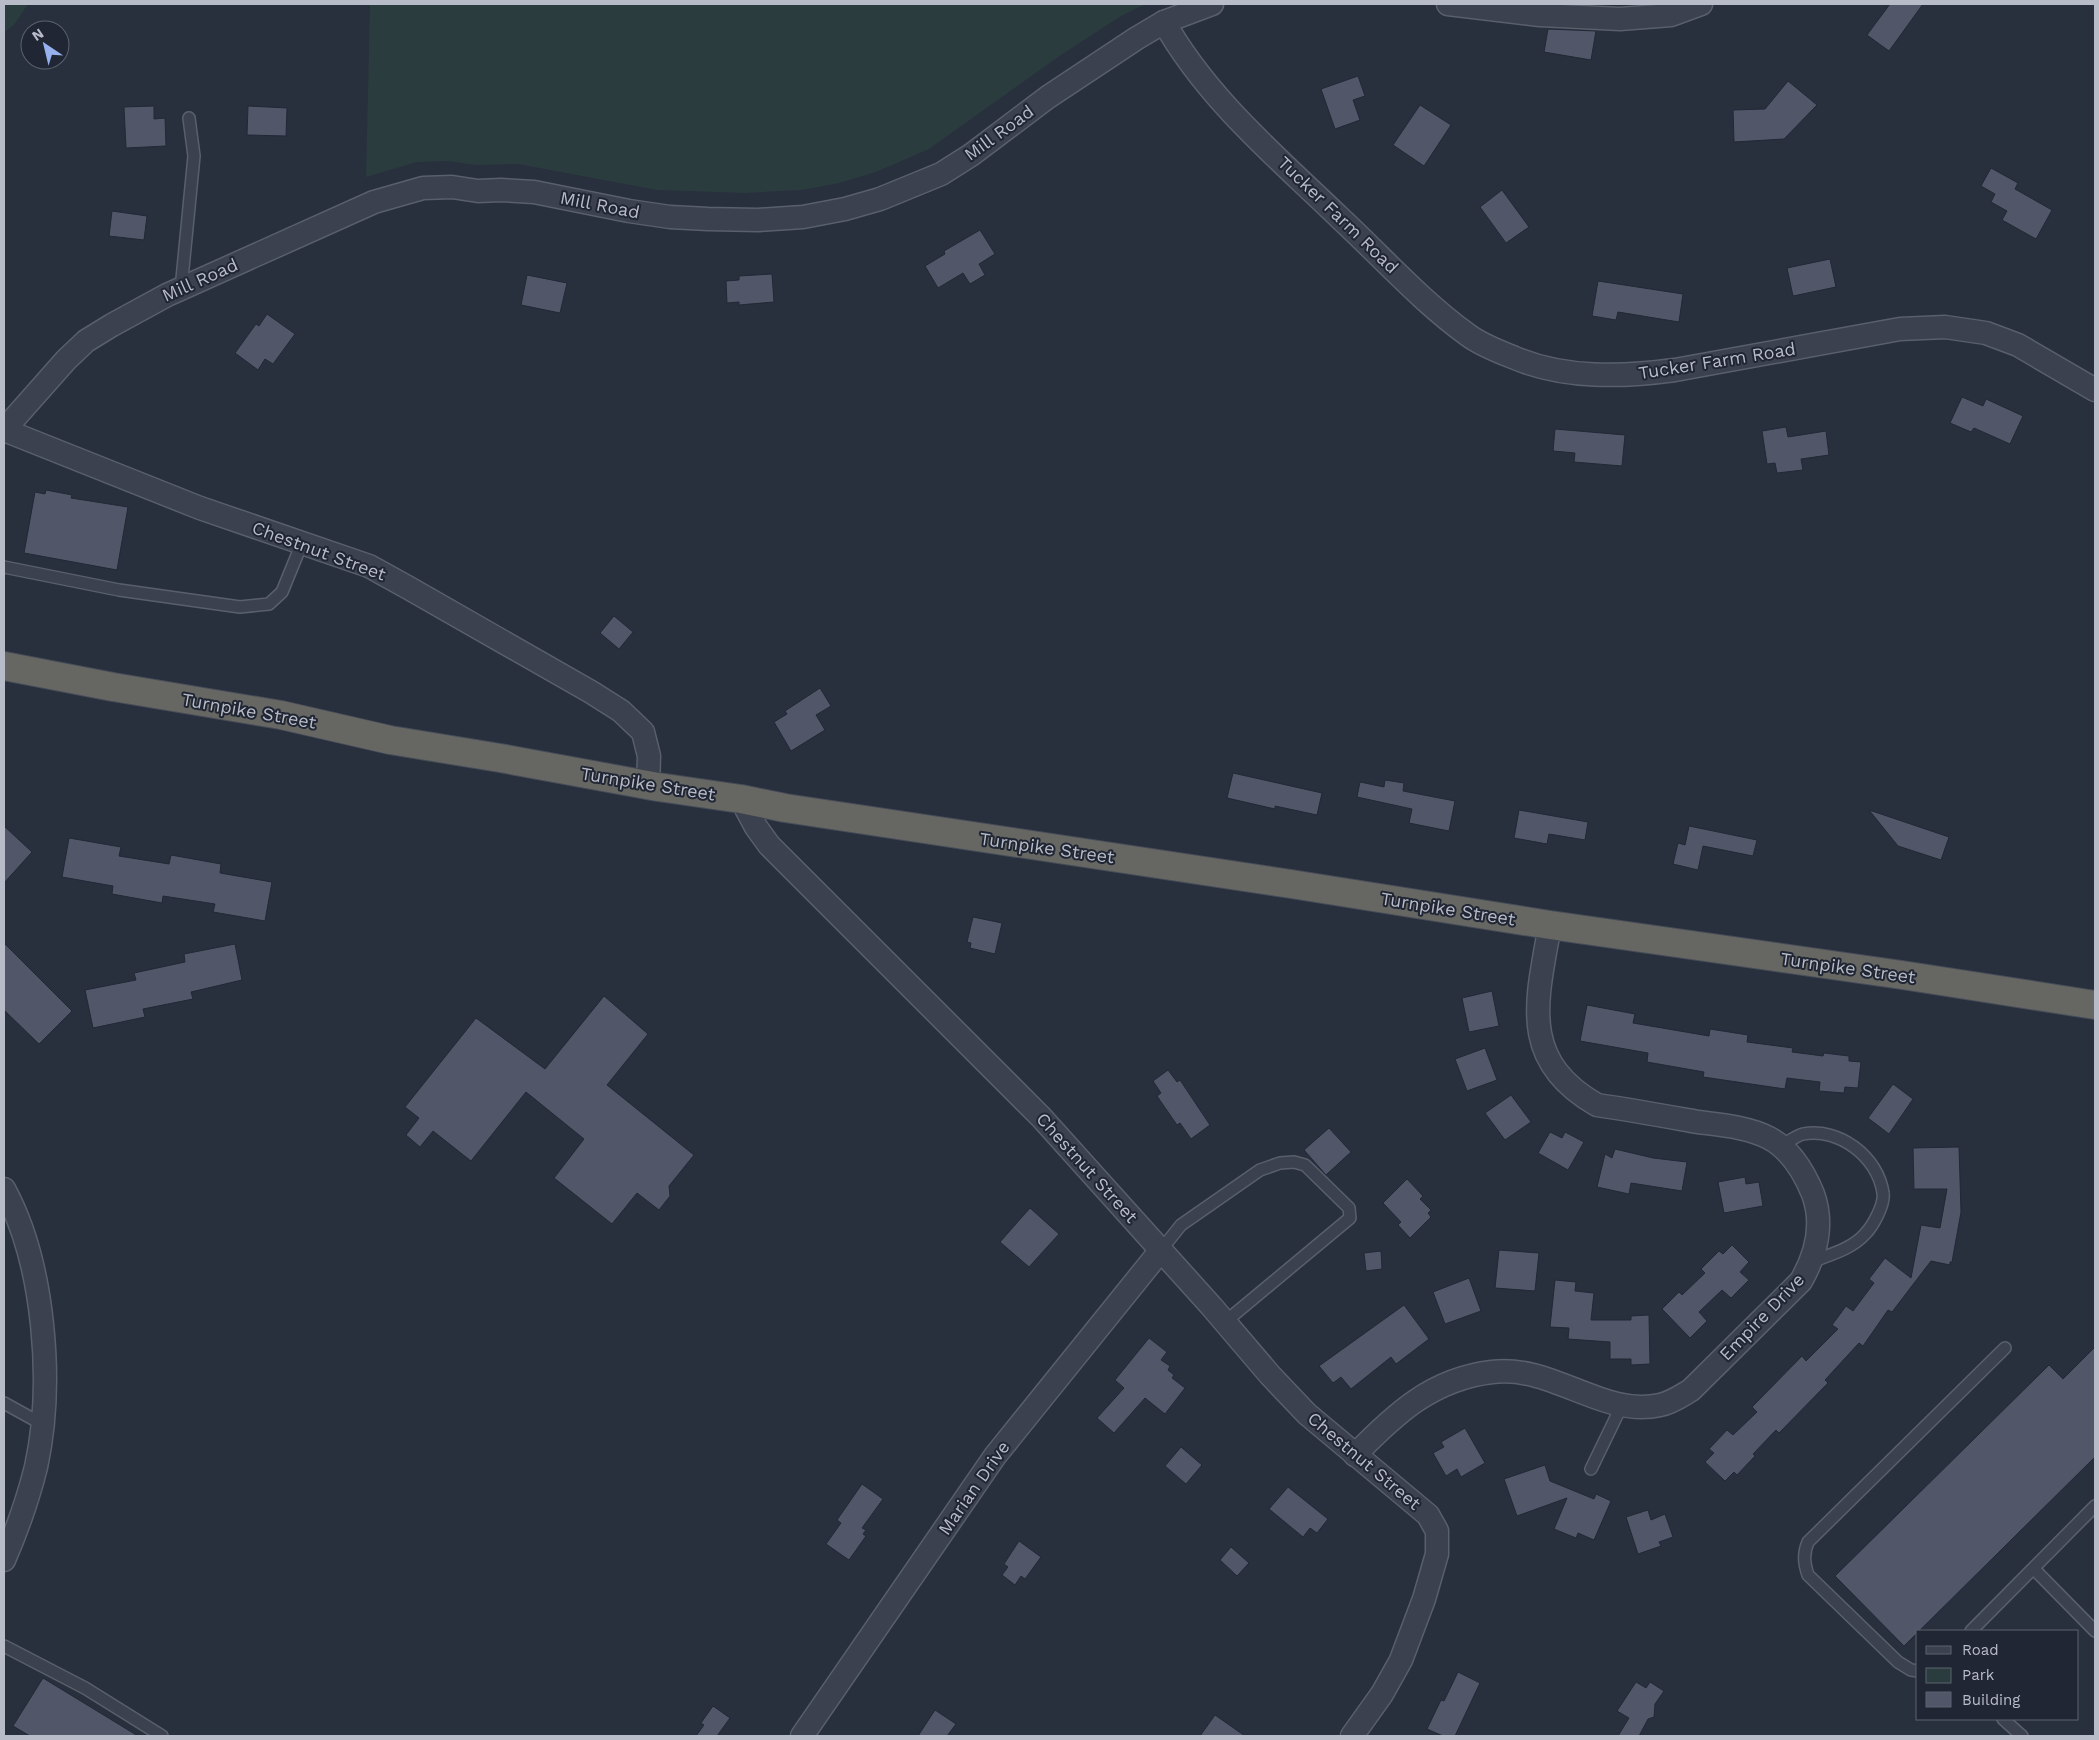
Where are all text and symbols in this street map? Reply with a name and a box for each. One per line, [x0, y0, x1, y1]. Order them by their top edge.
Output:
north arrow [20, 20, 70, 70]
text: N [29, 25, 46, 44]
street label: Mill Road [960, 100, 1037, 165]
street label: Tucker Farm Road [1274, 152, 1403, 277]
street label: Mill Road [559, 187, 642, 223]
street label: Mill Road [159, 254, 241, 306]
street label: Tucker Farm Road [1637, 338, 1797, 383]
street label: Chestnut Street [249, 517, 389, 585]
street label: Turnpike Street [180, 688, 318, 733]
street label: Turnpike Street [579, 763, 717, 805]
street label: Turnpike Street [978, 828, 1116, 867]
street label: Turnpike Street [1379, 888, 1517, 930]
street label: Turnpike Street [1779, 948, 1917, 987]
street label: Chestnut Street [1032, 1108, 1143, 1227]
street label: Empire Drive [1715, 1269, 1808, 1365]
street label: Chestnut Street [1304, 1407, 1425, 1514]
street label: Marian Drive [933, 1437, 1014, 1539]
legend [1916, 1630, 2079, 1720]
text: Road [1962, 1641, 1999, 1659]
text: Park [1962, 1666, 1995, 1684]
text: Building [1962, 1691, 2020, 1709]

